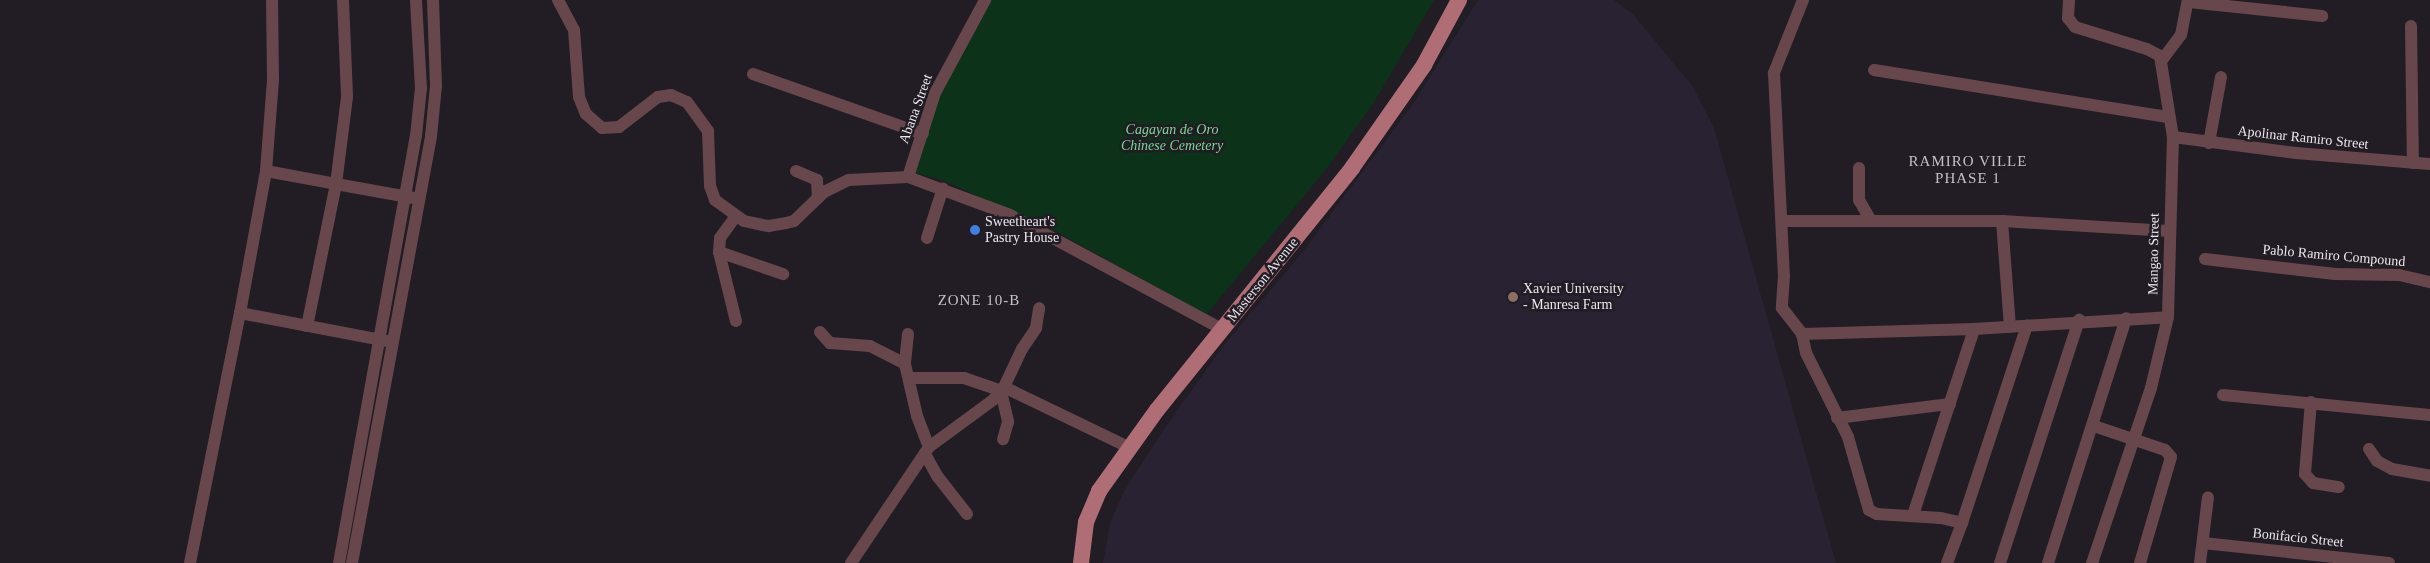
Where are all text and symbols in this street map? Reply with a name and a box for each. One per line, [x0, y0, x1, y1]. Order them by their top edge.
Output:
street label: Abana Street [896, 72, 936, 146]
park label: Cagayan de Oro Chinese Cemetery [1121, 122, 1223, 154]
street label: Apolinar Ramiro Street [2237, 123, 2369, 153]
district label: RAMIRO VILLE PHASE 1 [1907, 152, 2029, 187]
street label: Mangao Street [2145, 213, 2163, 295]
place label: Sweetheart's Pastry House [985, 214, 1059, 246]
marker: Sweetheart's Pastry House [969, 224, 981, 236]
street label: Masterson Avenue [1224, 234, 1302, 326]
street label: Pablo Ramiro Compound [2262, 241, 2406, 271]
place label: Xavier University - Manresa Farm [1523, 281, 1624, 314]
marker: Xavier University - Manresa Farm [1507, 291, 1519, 303]
district label: ZONE 10-B [937, 292, 1021, 310]
street label: Bonifacio Street [2252, 525, 2344, 551]

